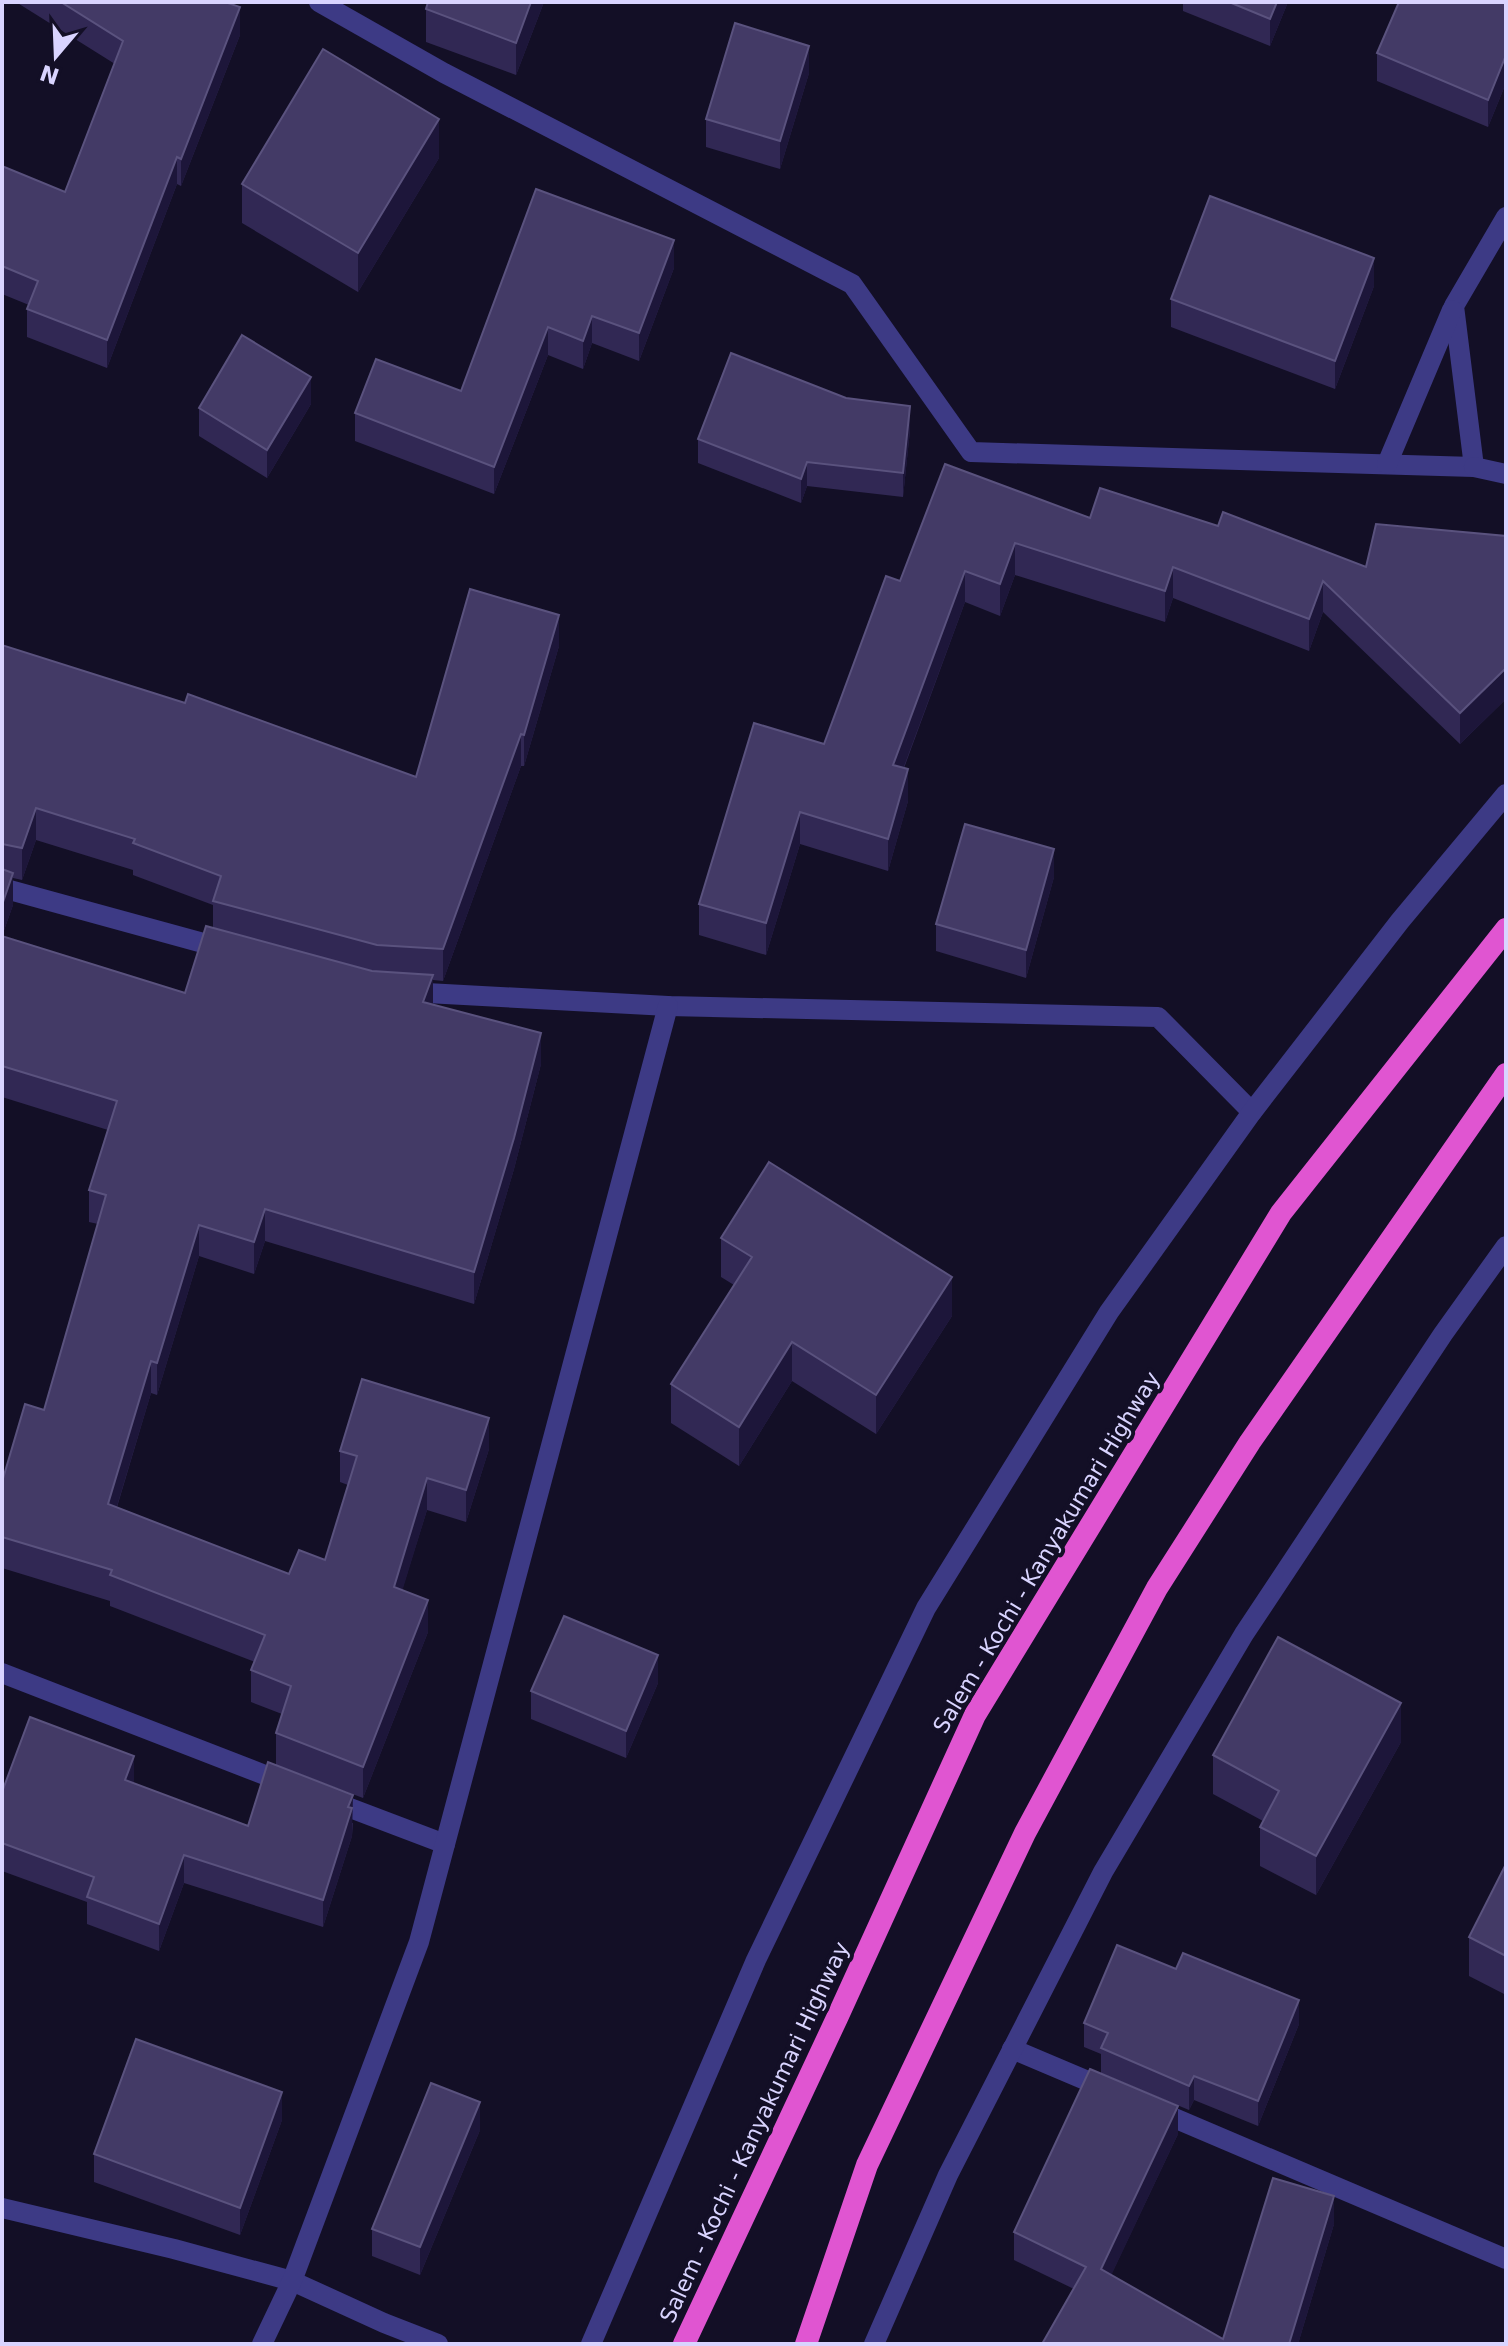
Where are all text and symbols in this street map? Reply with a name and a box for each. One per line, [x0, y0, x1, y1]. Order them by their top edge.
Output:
north arrow [16, 16, 96, 96]
text: N [37, 60, 62, 89]
street label: Salem - Kochi - Kanyakumari Highway [928, 1367, 1165, 1738]
street label: Salem - Kochi - Kanyakumari Highway [655, 1938, 854, 2327]

